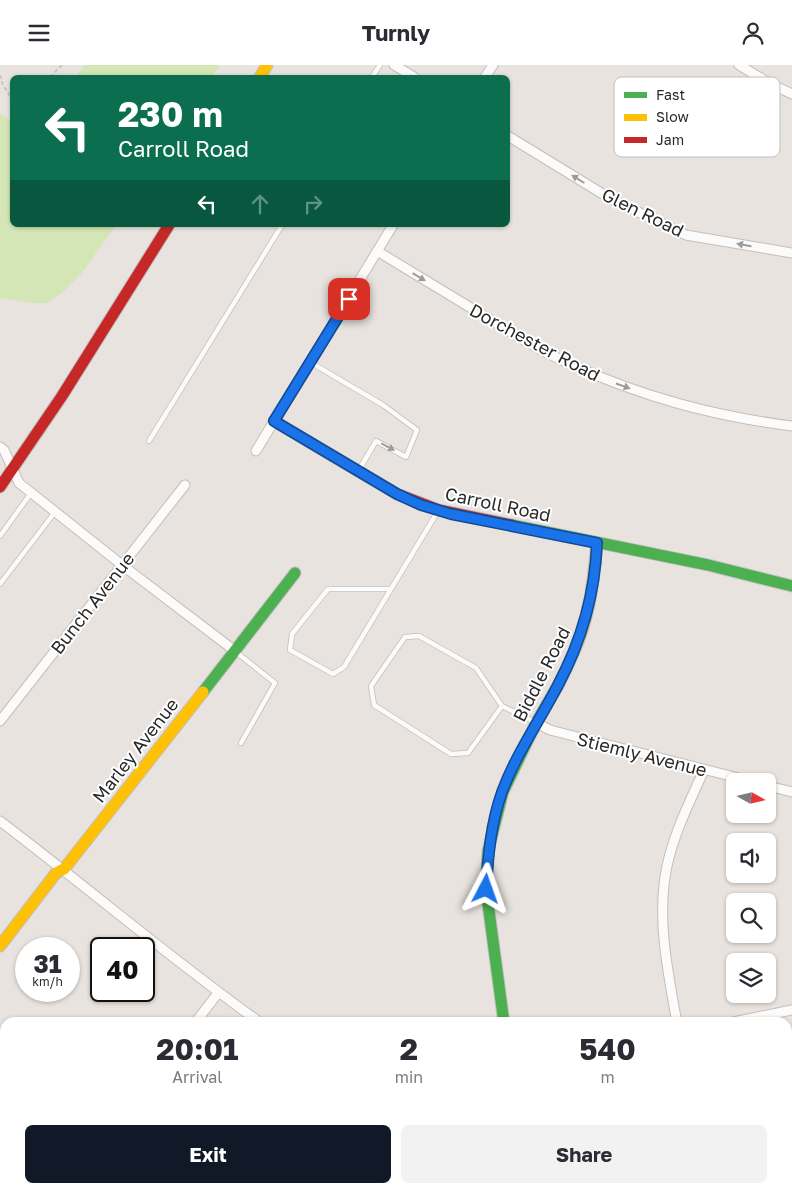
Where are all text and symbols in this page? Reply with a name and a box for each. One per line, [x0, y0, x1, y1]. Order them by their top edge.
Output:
icon: menu [25, 19, 53, 47]
text: Turnly [362, 19, 430, 46]
icon: person [739, 19, 767, 47]
legend [614, 77, 780, 157]
text: Fast [656, 86, 685, 103]
text: 230 m [118, 93, 223, 135]
icon: left [35, 95, 100, 160]
text: Slow [656, 108, 689, 125]
text: Jam [656, 131, 684, 148]
text: Carroll Road [118, 135, 249, 162]
one-way arrow [572, 175, 585, 184]
street label: Glen Road [598, 183, 688, 241]
icon: left [193, 190, 221, 218]
icon: ahead [246, 190, 274, 218]
icon: right [299, 190, 327, 218]
one-way arrow [736, 240, 752, 248]
one-way arrow [412, 272, 426, 281]
pin [328, 278, 370, 320]
icon: arrive [335, 285, 363, 313]
street label: Dorchester Road [466, 298, 604, 386]
one-way arrow [616, 383, 631, 390]
one-way arrow [381, 443, 395, 451]
street label: Carroll Road [443, 482, 553, 526]
street label: Bunch Avenue [45, 548, 139, 658]
street label: Biddle Road [508, 623, 574, 725]
street label: Marley Avenue [87, 693, 183, 807]
street label: Stiemly Avenue [575, 727, 709, 781]
north arrow [726, 773, 776, 823]
map controls [726, 773, 776, 1003]
button: sound [726, 833, 776, 883]
position arrow [459, 862, 511, 914]
button: search [726, 893, 776, 943]
speed limit sign: 40 [90, 937, 155, 1002]
text: 31 [33, 948, 62, 979]
button: layers [726, 953, 776, 1003]
text: km/h [32, 974, 63, 989]
text: 20:01 [156, 1031, 239, 1067]
text: 2 [400, 1031, 418, 1067]
text: 540 [579, 1031, 636, 1067]
text: Arrival [172, 1067, 222, 1087]
text: min [395, 1067, 423, 1087]
text: m [600, 1067, 615, 1087]
button: Exit [25, 1125, 391, 1183]
button: Share [401, 1125, 767, 1183]

